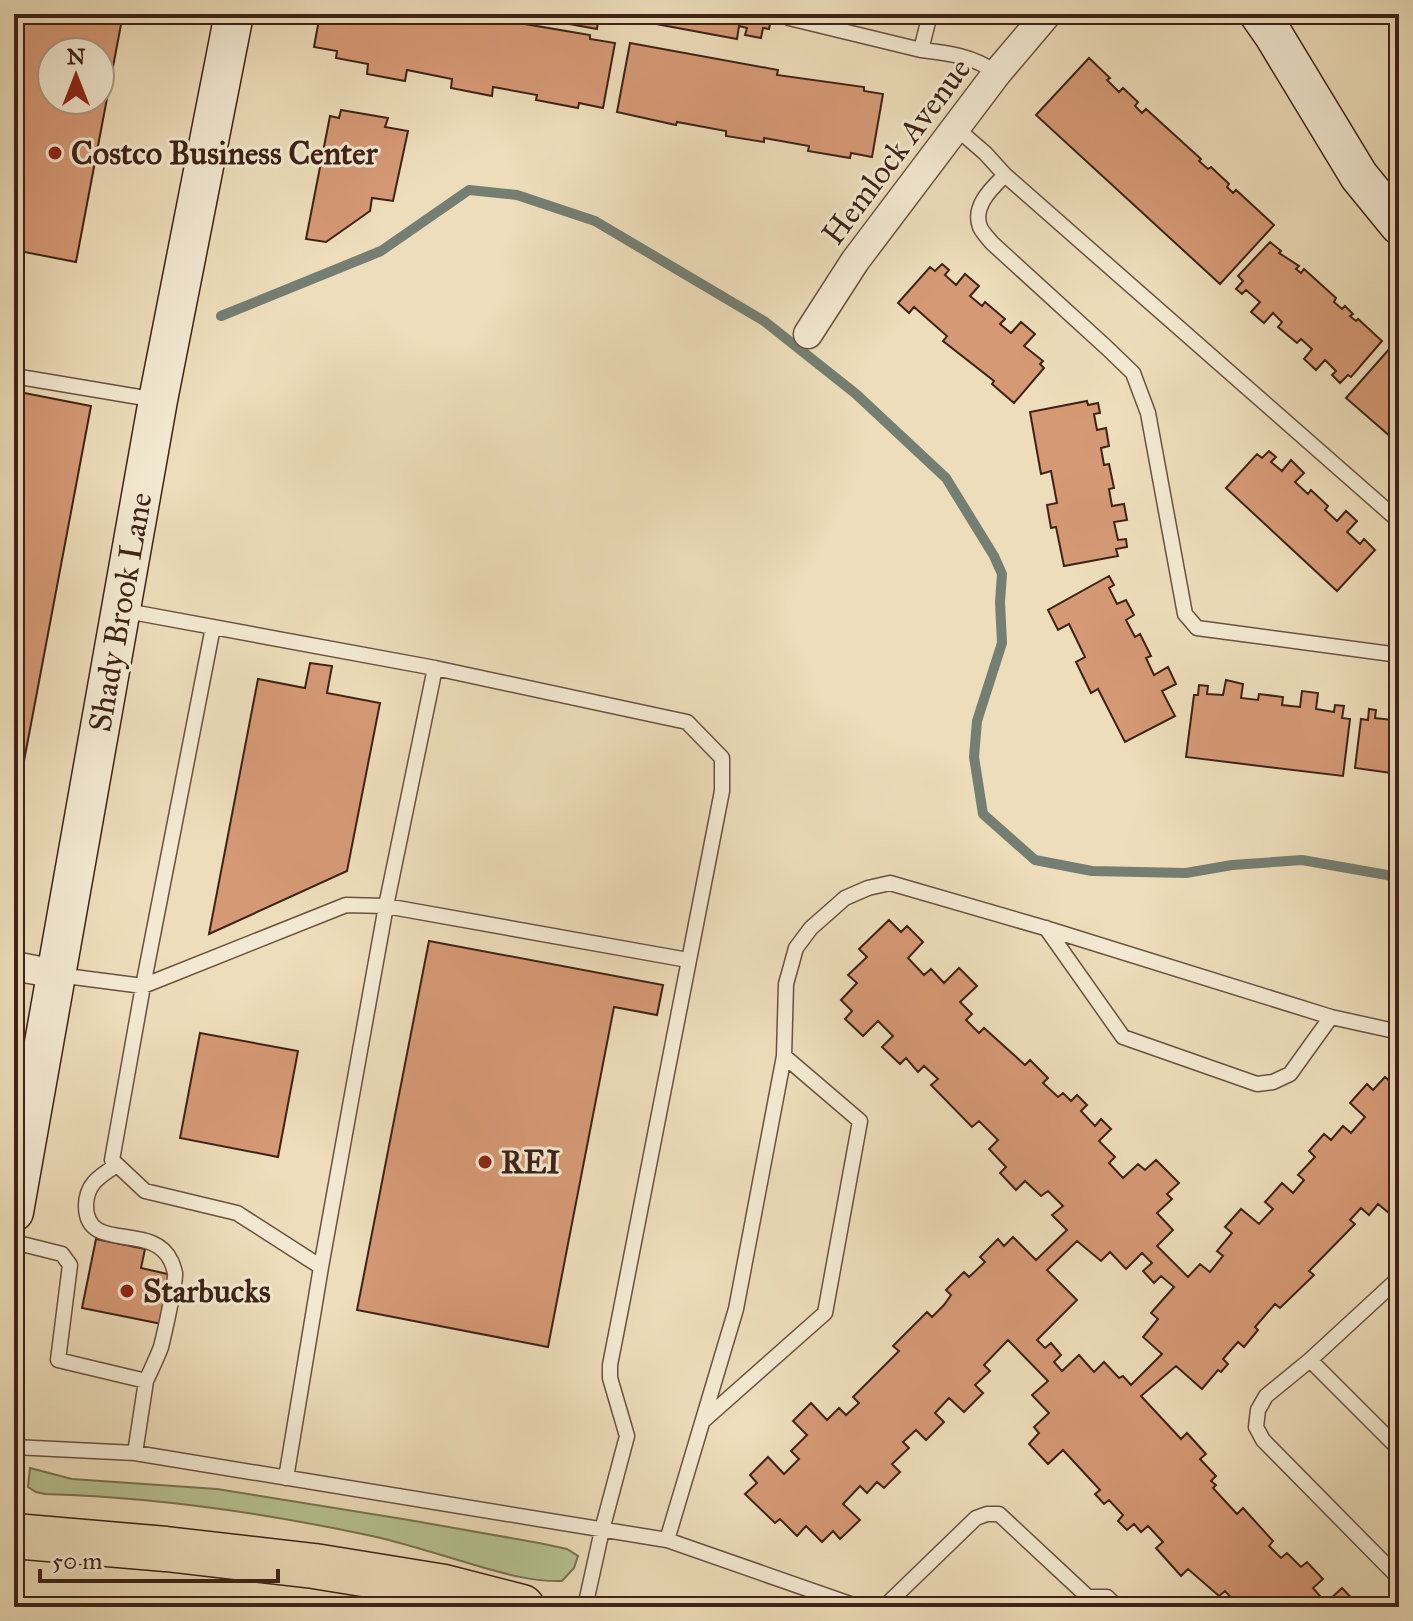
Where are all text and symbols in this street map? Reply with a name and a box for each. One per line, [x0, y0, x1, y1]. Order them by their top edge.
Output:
north arrow [36, 36, 116, 116]
text: N [67, 43, 86, 70]
street label: Hemlock Avenue [813, 50, 979, 252]
place label: Costco Business Center [71, 134, 378, 173]
marker: Costco Business Center [46, 144, 64, 162]
street label: Shady Brook Lane [80, 489, 161, 735]
place label: REI [501, 1143, 560, 1182]
marker: REI [476, 1153, 494, 1171]
place label: Starbucks [143, 1272, 271, 1311]
marker: Starbucks [118, 1282, 136, 1300]
scale bar [40, 1533, 278, 1583]
text: 50 m [52, 1546, 102, 1576]

